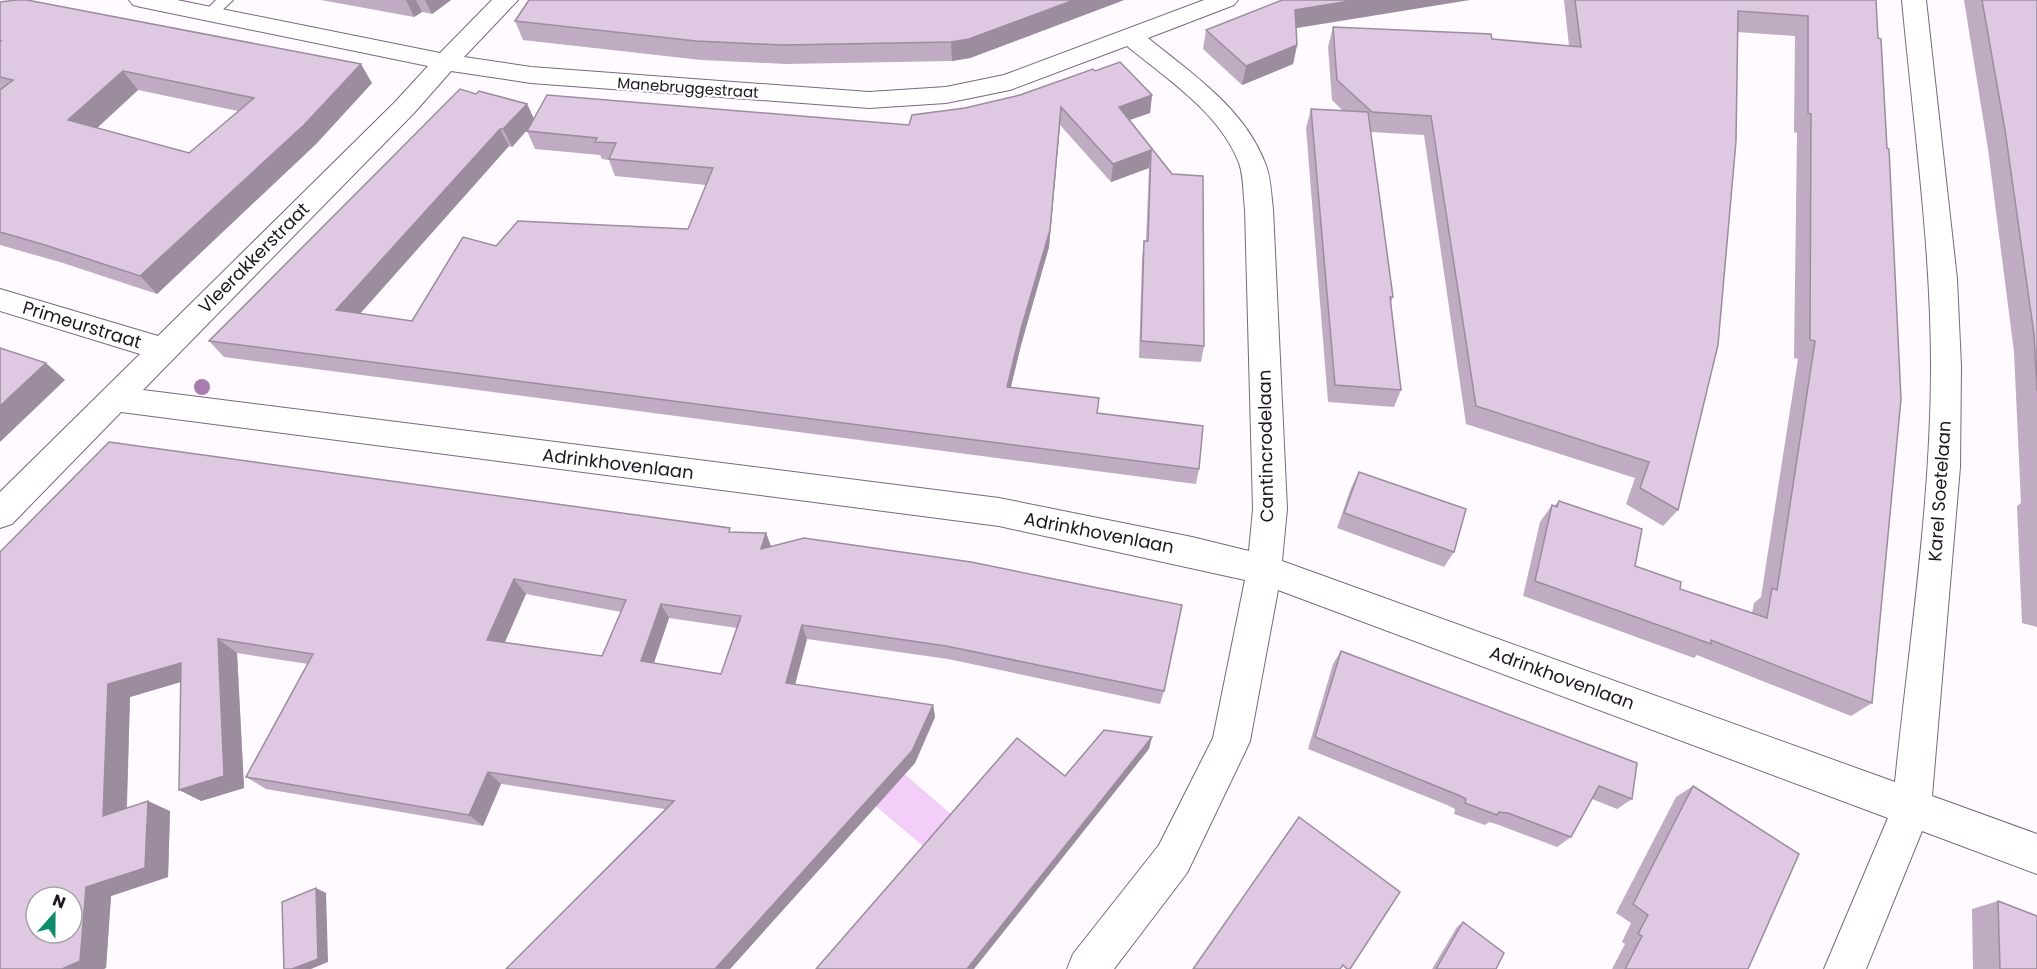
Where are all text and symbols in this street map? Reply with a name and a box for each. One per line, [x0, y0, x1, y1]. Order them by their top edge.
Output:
street label: Manebruggestraat [617, 72, 759, 103]
street label: Vleerakkerstraat [193, 197, 315, 319]
street label: Primeurstraat [20, 295, 145, 354]
street label: Cantincrodelaan [1252, 369, 1279, 523]
street label: Karel Soetelaan [1922, 420, 1957, 562]
street label: Adrinkhovenlaan [541, 442, 695, 485]
street label: Adrinkhovenlaan [1022, 506, 1176, 559]
street label: Adrinkhovenlaan [1486, 640, 1638, 715]
north arrow [24, 885, 84, 945]
text: N [49, 889, 69, 914]

